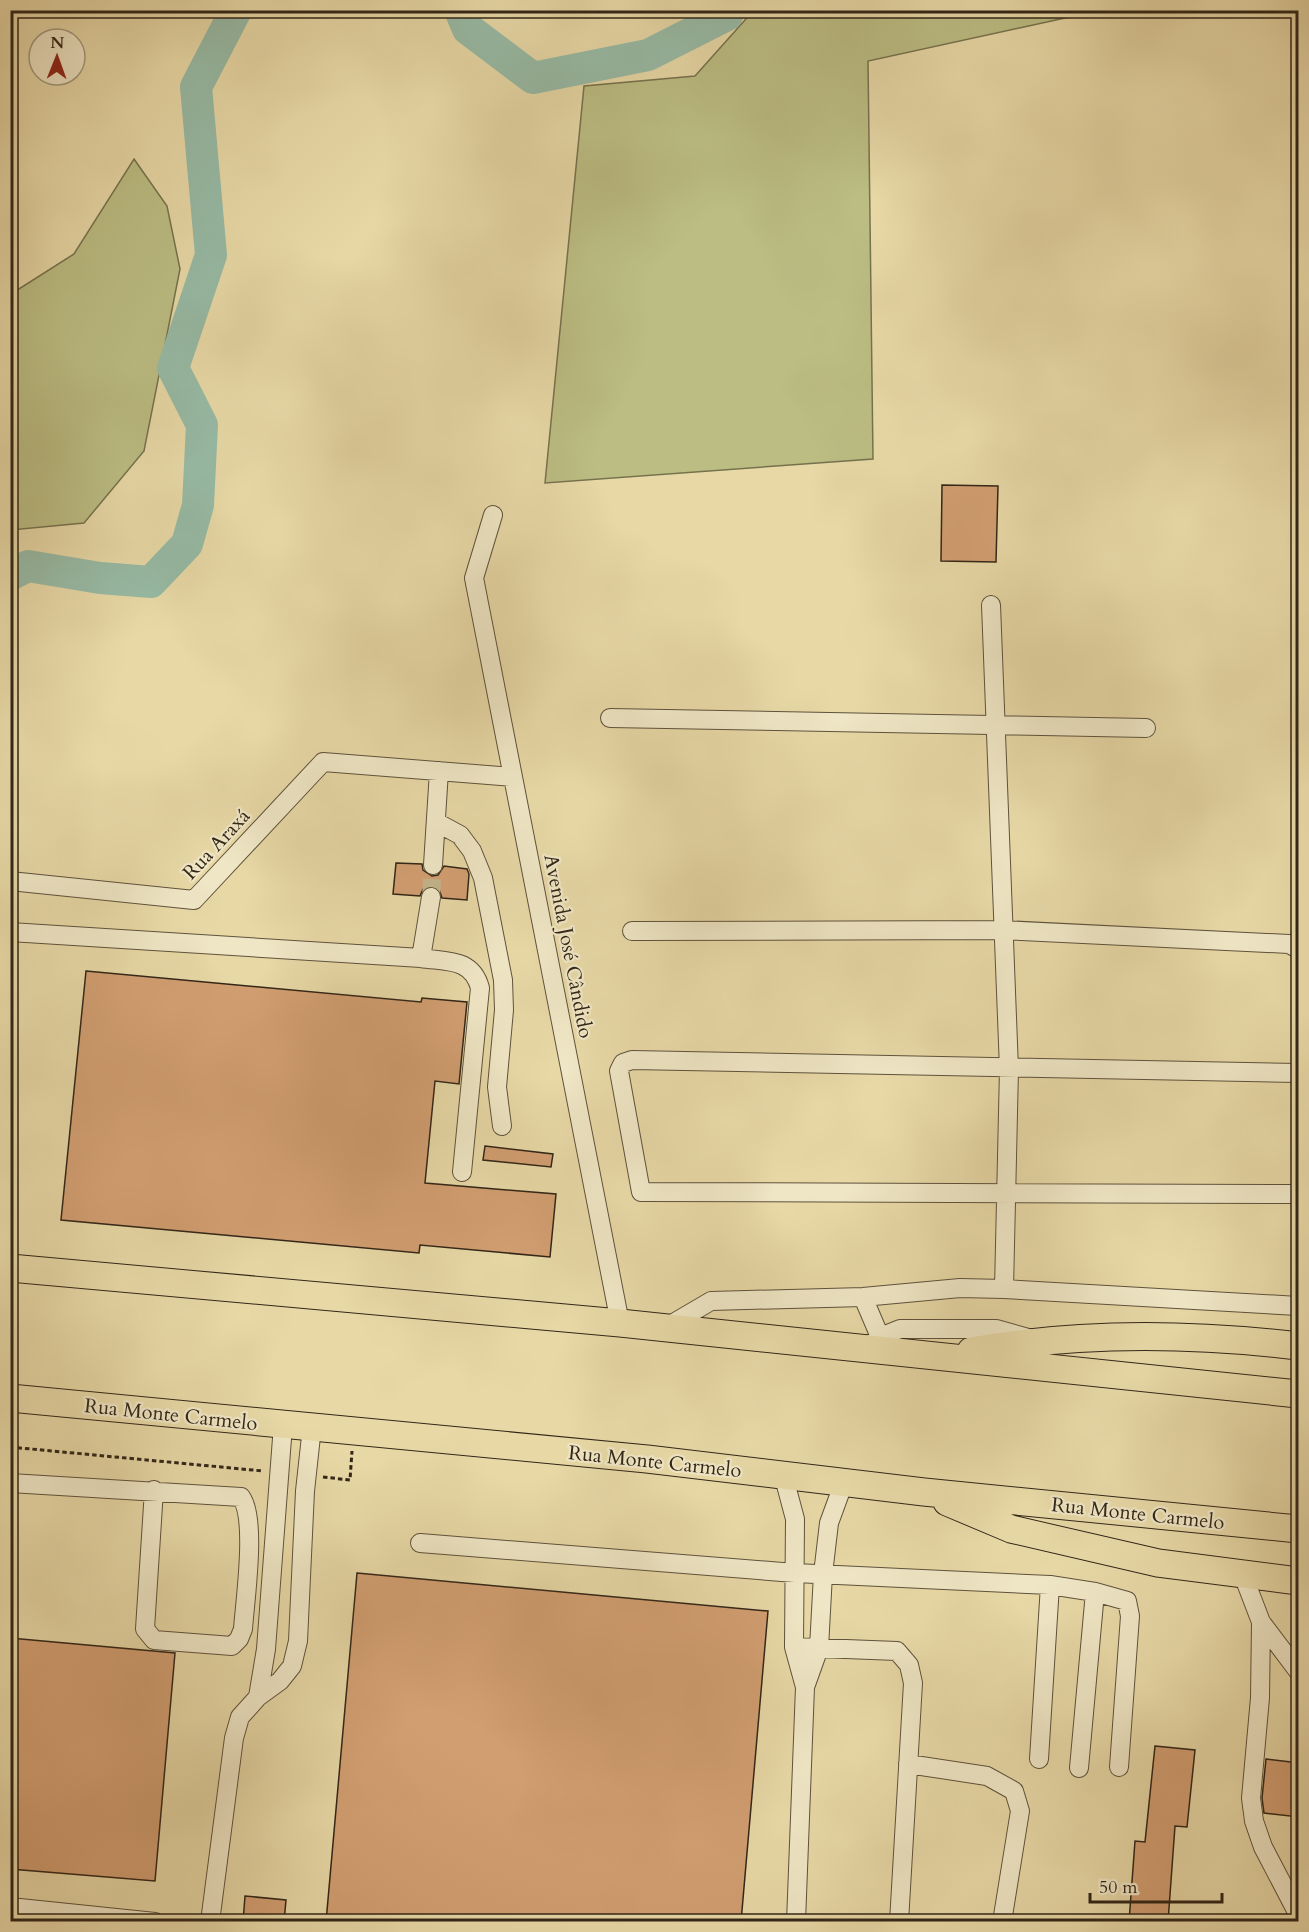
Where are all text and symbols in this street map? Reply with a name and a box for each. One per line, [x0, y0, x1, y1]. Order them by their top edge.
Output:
north arrow [27, 27, 87, 87]
text: N [50, 32, 64, 54]
street label: Rua Araxá [177, 803, 256, 886]
street label: Avenida José Cândido [537, 852, 600, 1041]
street label: Rua Monte Carmelo [83, 1392, 259, 1437]
street label: Rua Monte Carmelo [567, 1439, 743, 1484]
street label: Rua Monte Carmelo [1050, 1491, 1226, 1536]
scale bar [1090, 1866, 1222, 1904]
text: 50 m [1099, 1875, 1138, 1900]

